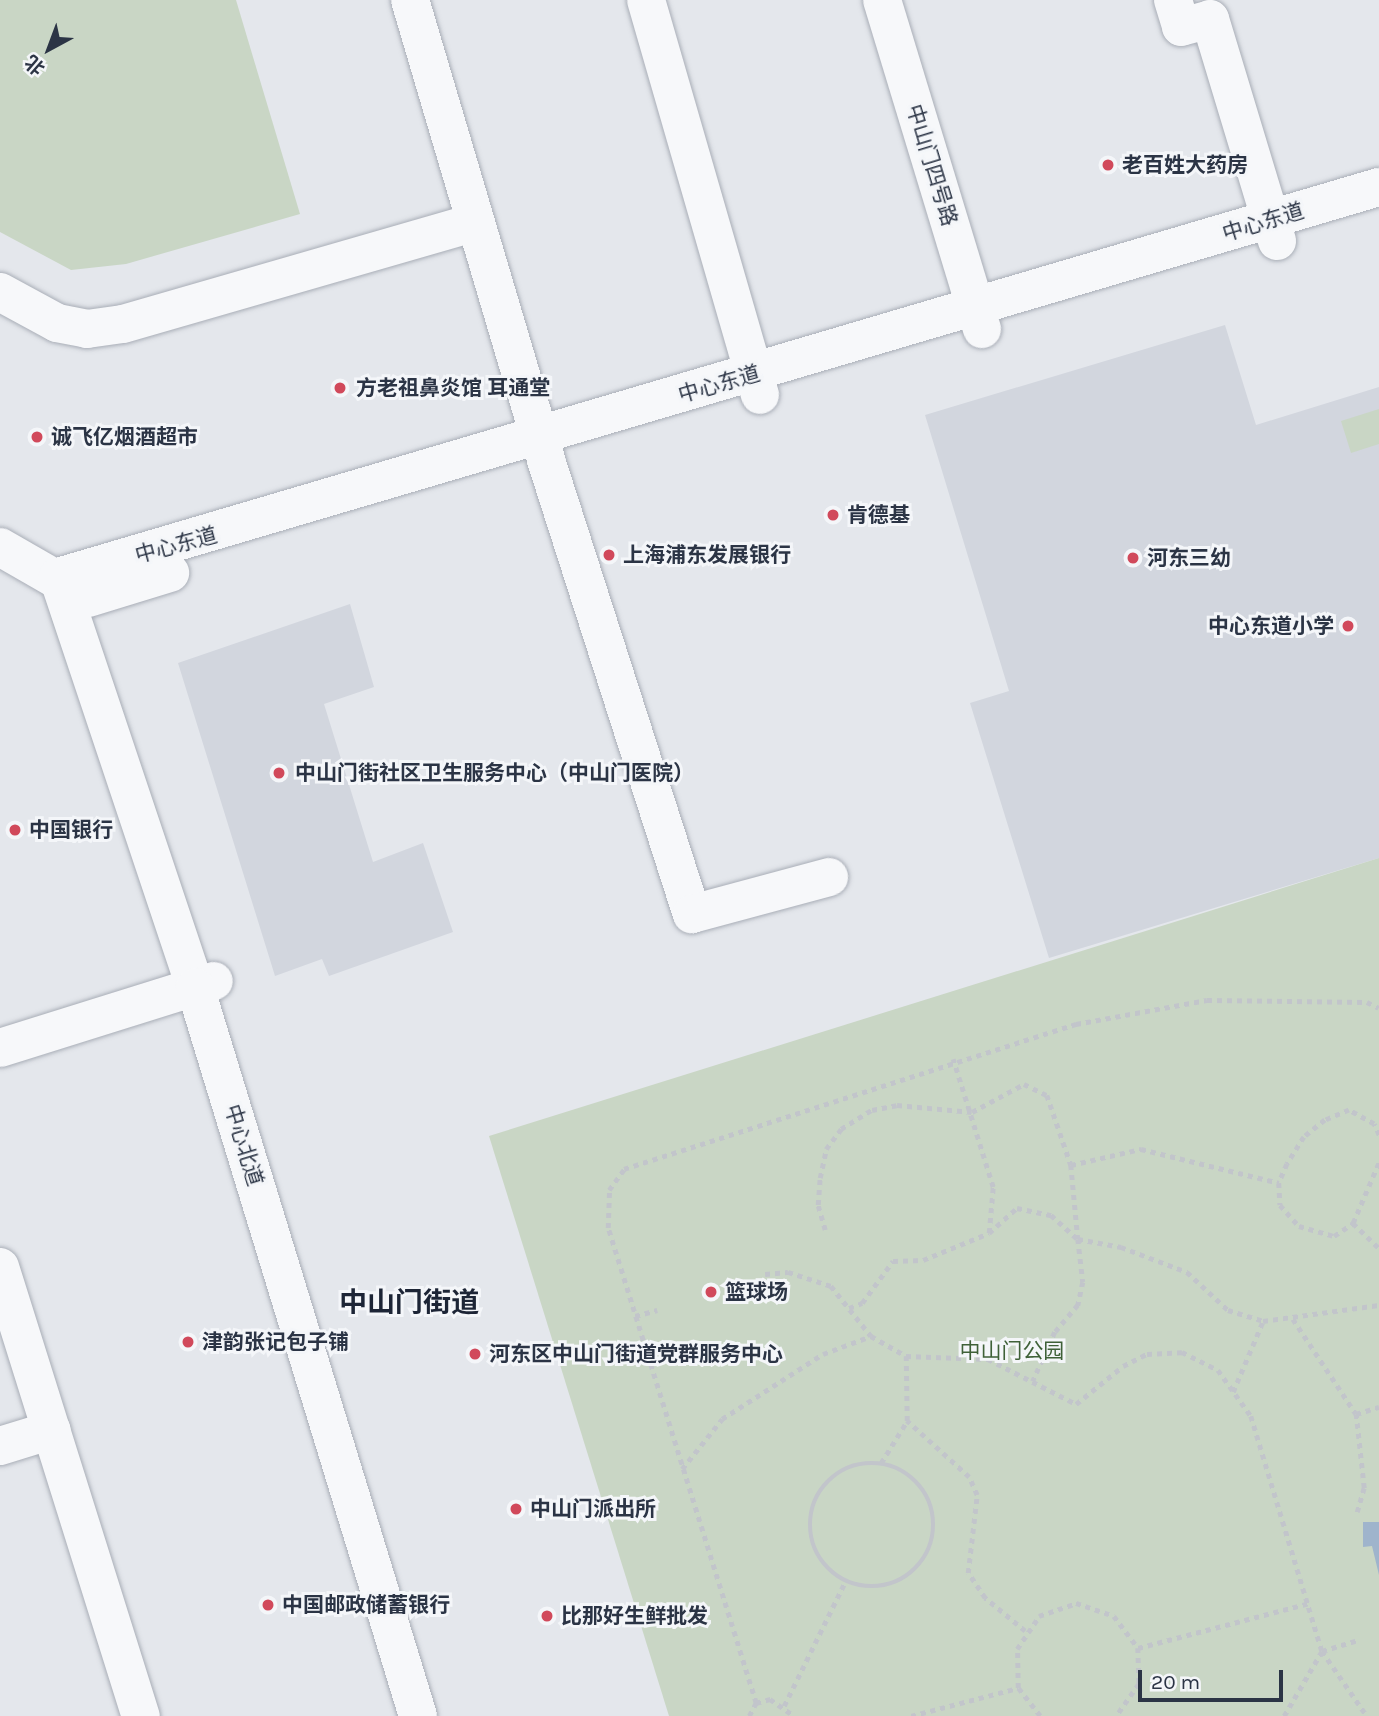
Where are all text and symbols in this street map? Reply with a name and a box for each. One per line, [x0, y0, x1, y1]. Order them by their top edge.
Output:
north arrow [14, 14, 84, 84]
text: 北 [21, 50, 50, 79]
street label: 中山门四号路 [902, 101, 962, 229]
place label: 老百姓大药房 [1122, 152, 1248, 178]
marker: 老百姓大药房 [1100, 157, 1116, 173]
street label: 中心东道 [1219, 198, 1307, 246]
street label: 中心东道 [675, 360, 763, 408]
place label: 方老祖鼻炎馆 耳通堂 [356, 375, 550, 401]
marker: 方老祖鼻炎馆 耳通堂 [330, 378, 350, 398]
place label: 诚飞亿烟酒超市 [51, 424, 198, 450]
marker: 诚飞亿烟酒超市 [29, 429, 45, 445]
place label: 肯德基 [847, 502, 910, 528]
marker: 肯德基 [825, 507, 841, 523]
street label: 中心东道 [132, 522, 220, 568]
place label: 上海浦东发展银行 [623, 542, 791, 568]
place label: 河东三幼 [1147, 545, 1231, 571]
marker: 上海浦东发展银行 [601, 547, 617, 563]
marker: 河东三幼 [1125, 550, 1141, 566]
place label: 中心东道小学 [1208, 613, 1334, 639]
marker: 中心东道小学 [1340, 618, 1356, 634]
place label: 中山门街社区卫生服务中心（中山门医院） [295, 760, 694, 786]
marker: 中山门街社区卫生服务中心（中山门医院） [269, 763, 289, 783]
place label: 中国银行 [29, 817, 113, 843]
marker: 中国银行 [7, 822, 23, 838]
street label: 中心北道 [220, 1101, 268, 1189]
place label: 篮球场 [725, 1279, 788, 1305]
marker: 篮球场 [703, 1284, 719, 1300]
district label: 中山门街道 [339, 1286, 479, 1320]
place label: 津韵张记包子铺 [202, 1329, 349, 1355]
marker: 津韵张记包子铺 [180, 1334, 196, 1350]
park label: 中山门公园 [960, 1338, 1064, 1364]
place label: 河东区中山门街道党群服务中心 [489, 1341, 783, 1367]
marker: 河东区中山门街道党群服务中心 [467, 1346, 483, 1362]
place label: 中山门派出所 [530, 1496, 656, 1522]
marker: 中山门派出所 [508, 1501, 524, 1517]
place label: 中国邮政储蓄银行 [282, 1592, 450, 1618]
marker: 中国邮政储蓄银行 [260, 1597, 276, 1613]
place label: 比那好生鲜批发 [561, 1603, 708, 1629]
marker: 比那好生鲜批发 [539, 1608, 555, 1624]
scale bar [1141, 1656, 1286, 1700]
text: 20 m [1151, 1670, 1200, 1694]

